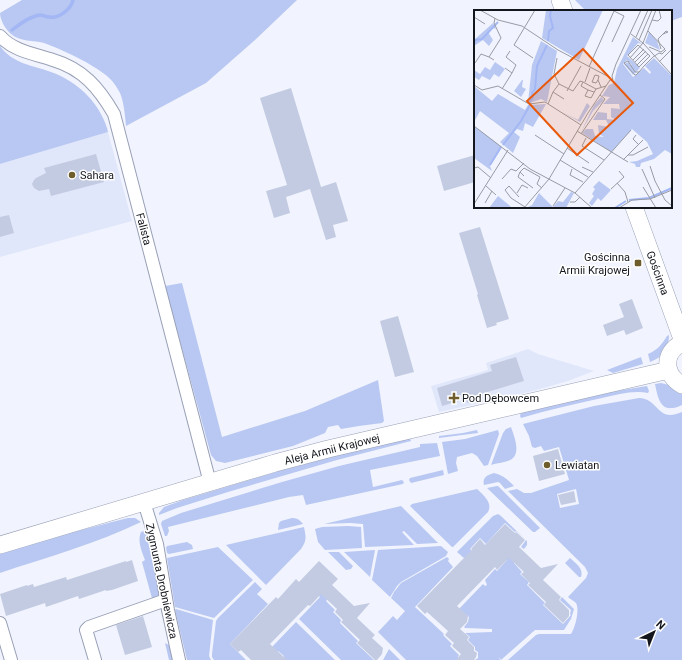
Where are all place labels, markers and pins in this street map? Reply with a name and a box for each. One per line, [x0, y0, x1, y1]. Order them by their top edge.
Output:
place label: Sahara [80, 169, 114, 182]
marker: Sahara [67, 170, 77, 180]
place label: Gościnna Armii Krajowej [559, 251, 630, 277]
marker: Gościnna Armii Krajowej [633, 258, 643, 268]
place label: Pod Dębowcem [462, 392, 539, 405]
marker: Pod Dębowcem [449, 393, 459, 403]
place label: Lewiatan [555, 459, 599, 472]
marker: Lewiatan [542, 460, 552, 470]

